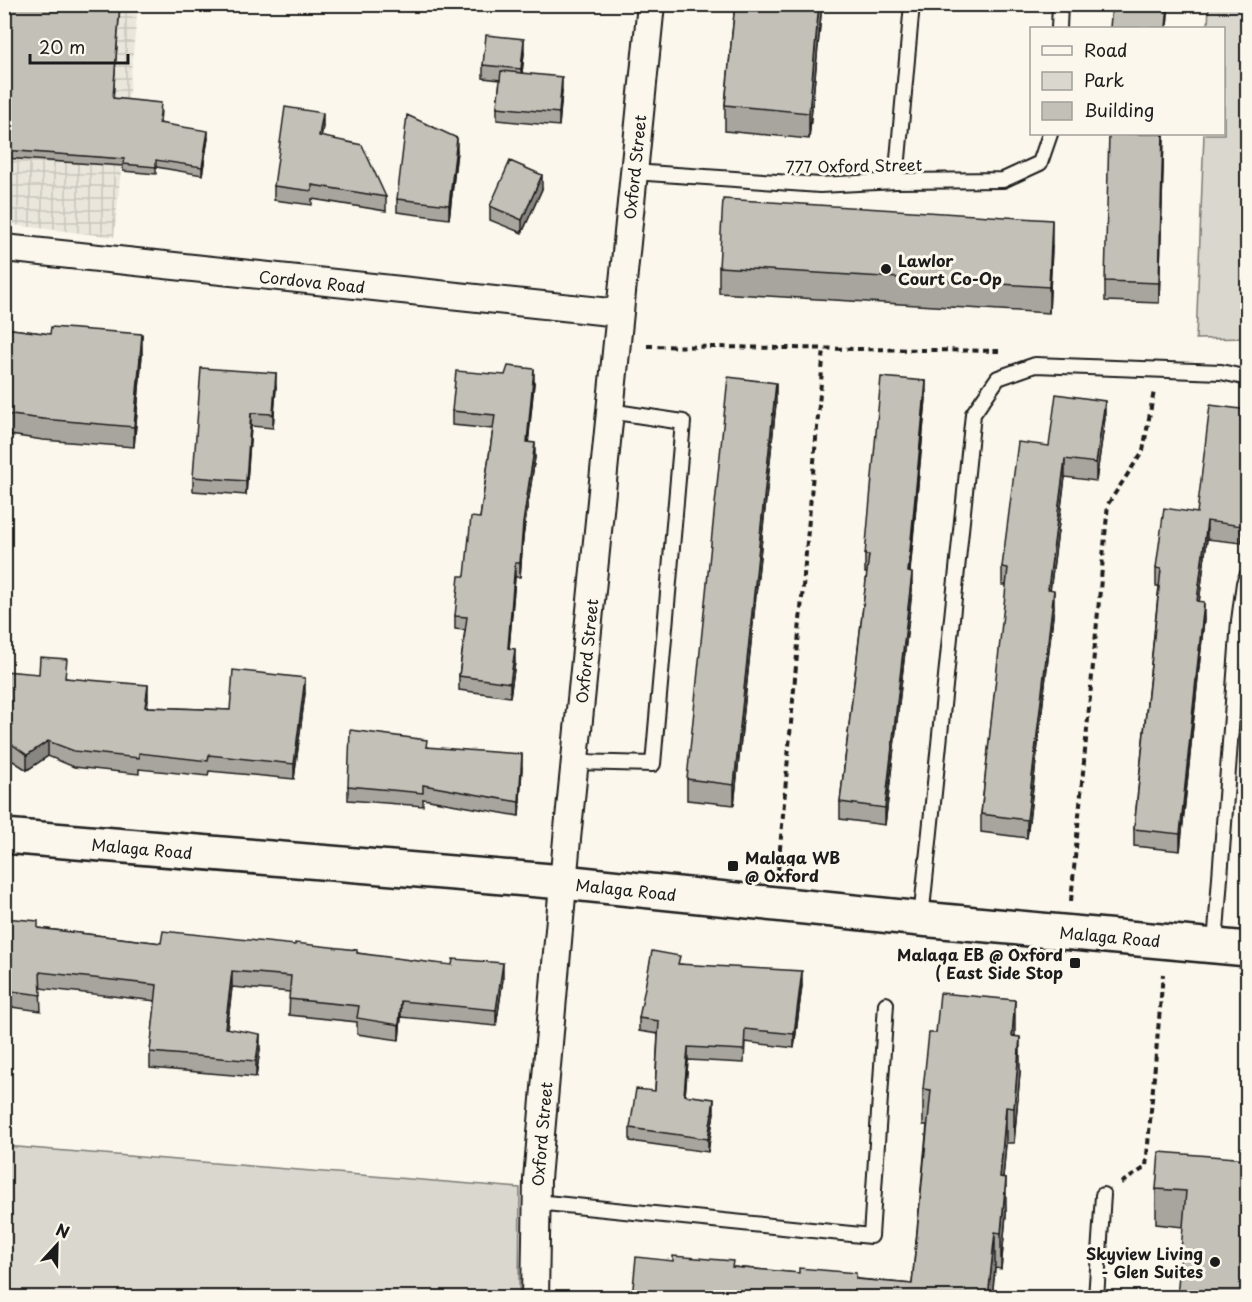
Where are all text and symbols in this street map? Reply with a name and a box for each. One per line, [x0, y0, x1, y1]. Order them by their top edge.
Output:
scale bar [30, 27, 128, 65]
legend [1030, 27, 1225, 135]
text: 20 m [39, 33, 85, 60]
text: Road [1084, 36, 1128, 63]
text: Park [1084, 66, 1124, 93]
text: Building [1084, 96, 1154, 123]
street label: Oxford Street [617, 113, 651, 220]
street label: 777 Oxford Street [786, 152, 923, 178]
place label: Lawlor Court Co-Op [898, 248, 1002, 290]
marker: Lawlor Court Co-Op [879, 262, 893, 276]
street label: Cordova Road [258, 263, 366, 299]
street label: Oxford Street [569, 597, 603, 704]
street label: Malaga Road [91, 832, 193, 864]
place label: Malaga WB @ Oxford [745, 845, 840, 887]
marker: Malaga WB @ Oxford [726, 859, 740, 873]
street label: Malaga Road [574, 872, 678, 906]
street label: Malaga Road [1059, 920, 1161, 952]
place label: Malaga EB @ Oxford ( East Side Stop [897, 942, 1063, 984]
marker: Malaga EB @ Oxford ( East Side Stop [1068, 956, 1082, 970]
street label: Oxford Street [524, 1080, 558, 1187]
north arrow [27, 1215, 87, 1275]
text: N [53, 1217, 73, 1244]
place label: Skyview Living - Glen Suites [1086, 1241, 1203, 1283]
marker: Skyview Living - Glen Suites [1208, 1255, 1222, 1269]

